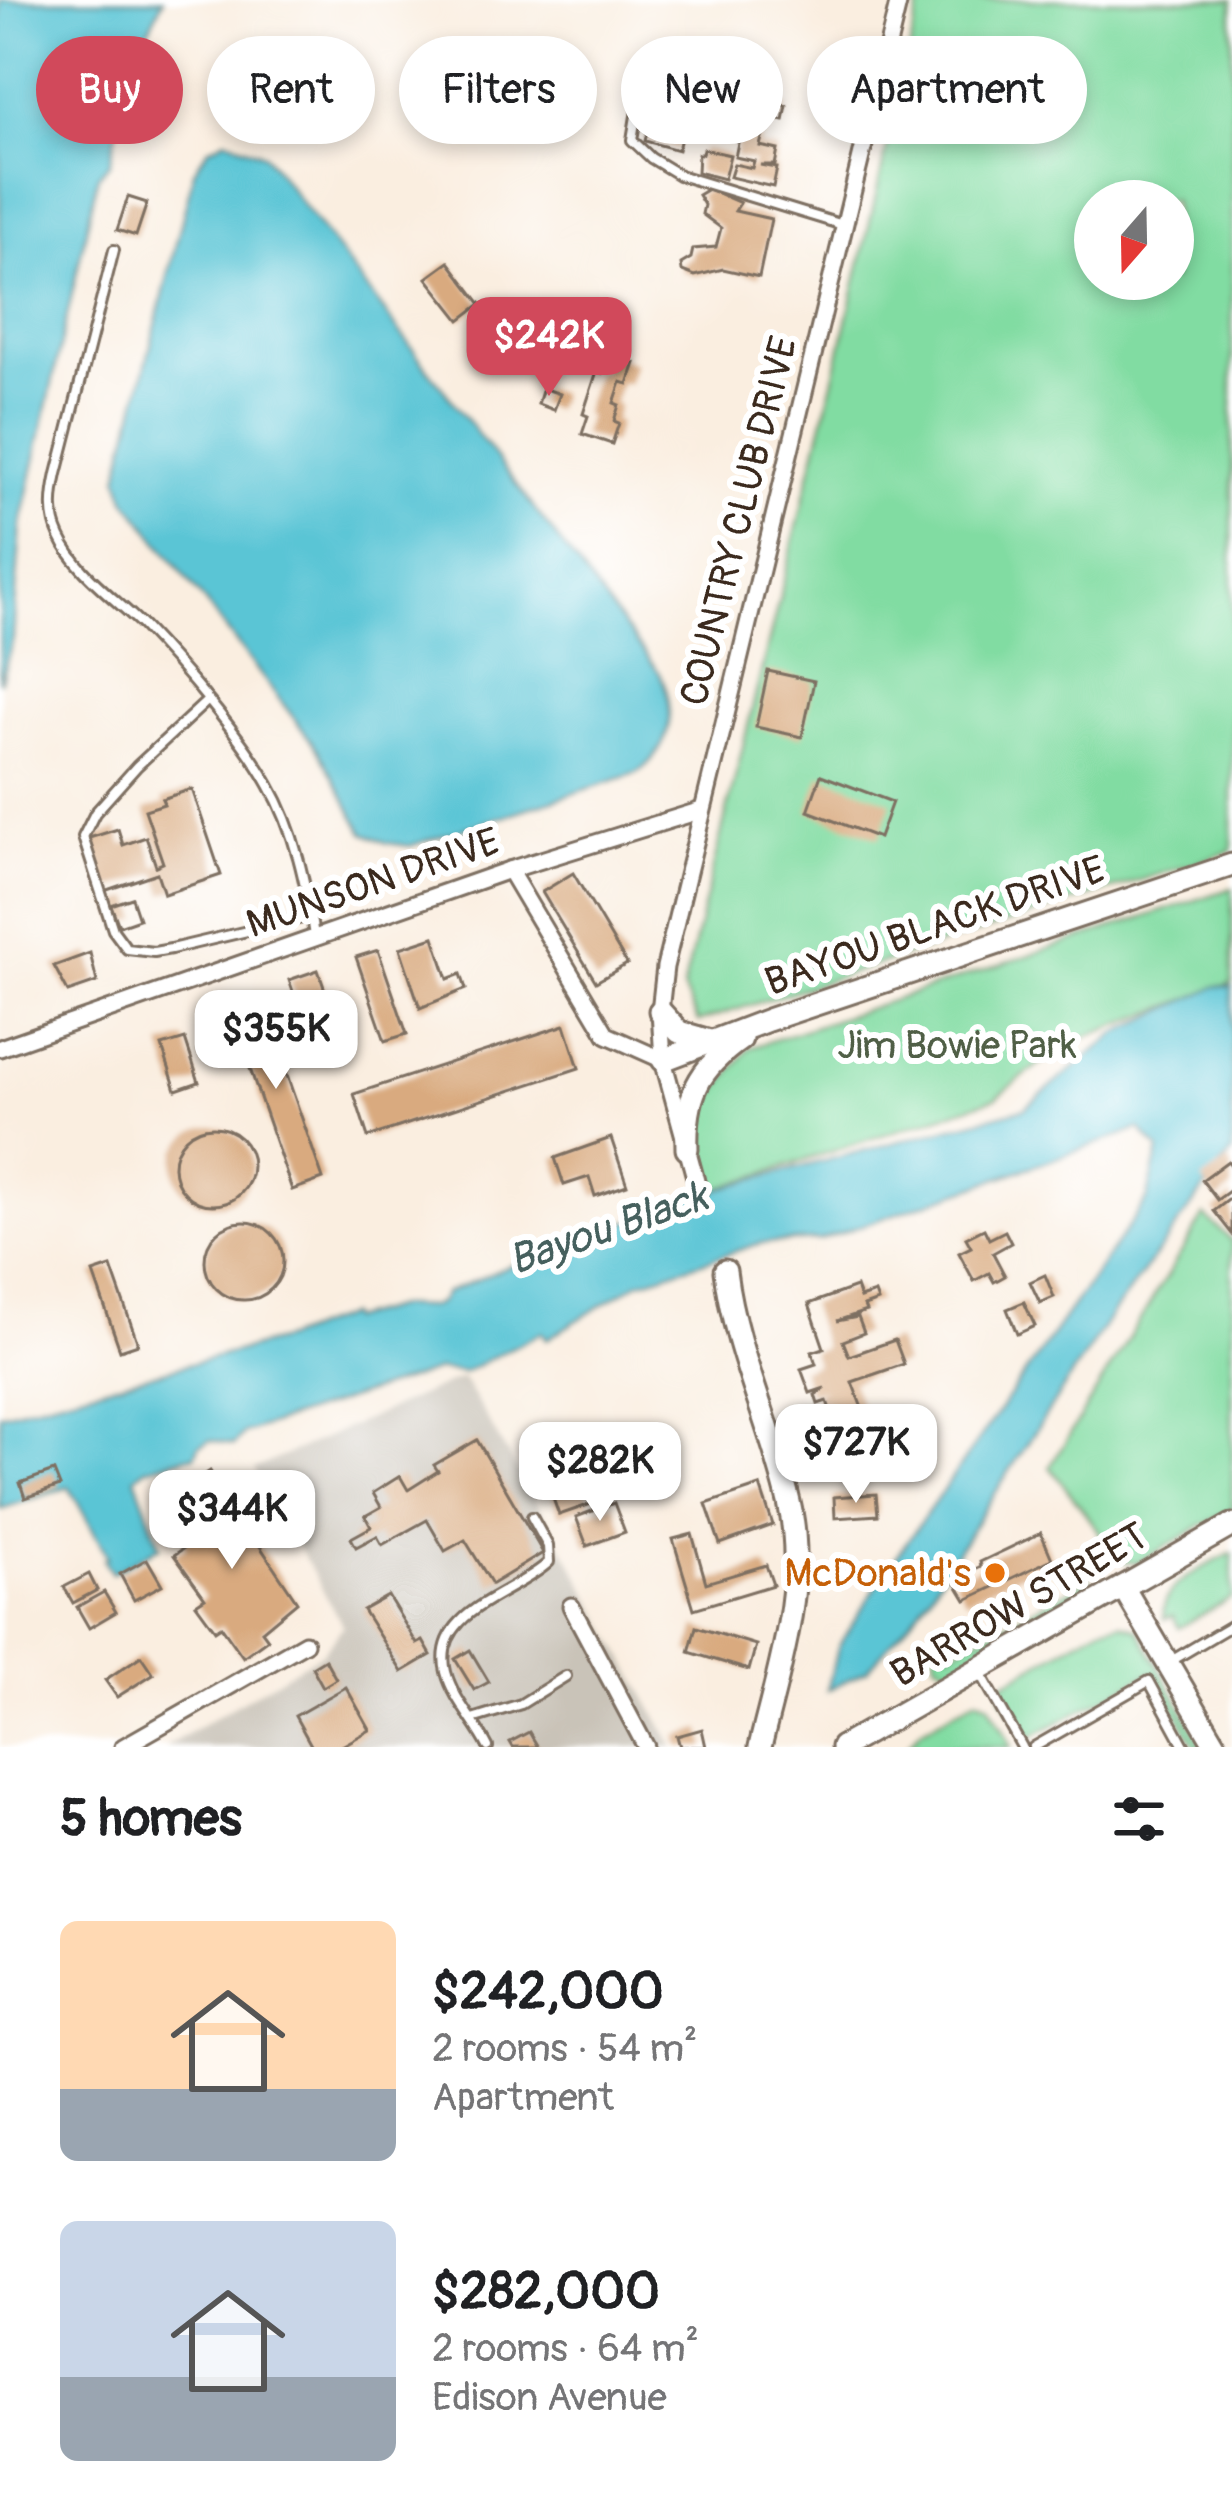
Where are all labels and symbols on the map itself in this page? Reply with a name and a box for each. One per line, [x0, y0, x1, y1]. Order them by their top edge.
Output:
north arrow [1074, 180, 1194, 300]
pin: $242K [465, 297, 633, 399]
street label: COUNTRY CLUB DRIVE [669, 331, 809, 711]
street label: MUNSON DRIVE [240, 817, 506, 949]
street label: BAYOU BLACK DRIVE [759, 845, 1111, 1007]
pin: $355K [192, 990, 360, 1092]
park label: Jim Bowie Park [837, 1021, 1077, 1070]
water label: Bayou Black [502, 1170, 717, 1287]
pin: $727K [772, 1404, 940, 1506]
pin: $282K [516, 1422, 684, 1524]
pin: $344K [148, 1470, 316, 1572]
street label: BARROW STREET [882, 1512, 1156, 1698]
place label: McDonald's [784, 1549, 971, 1598]
marker: McDonald's [982, 1560, 1008, 1586]

